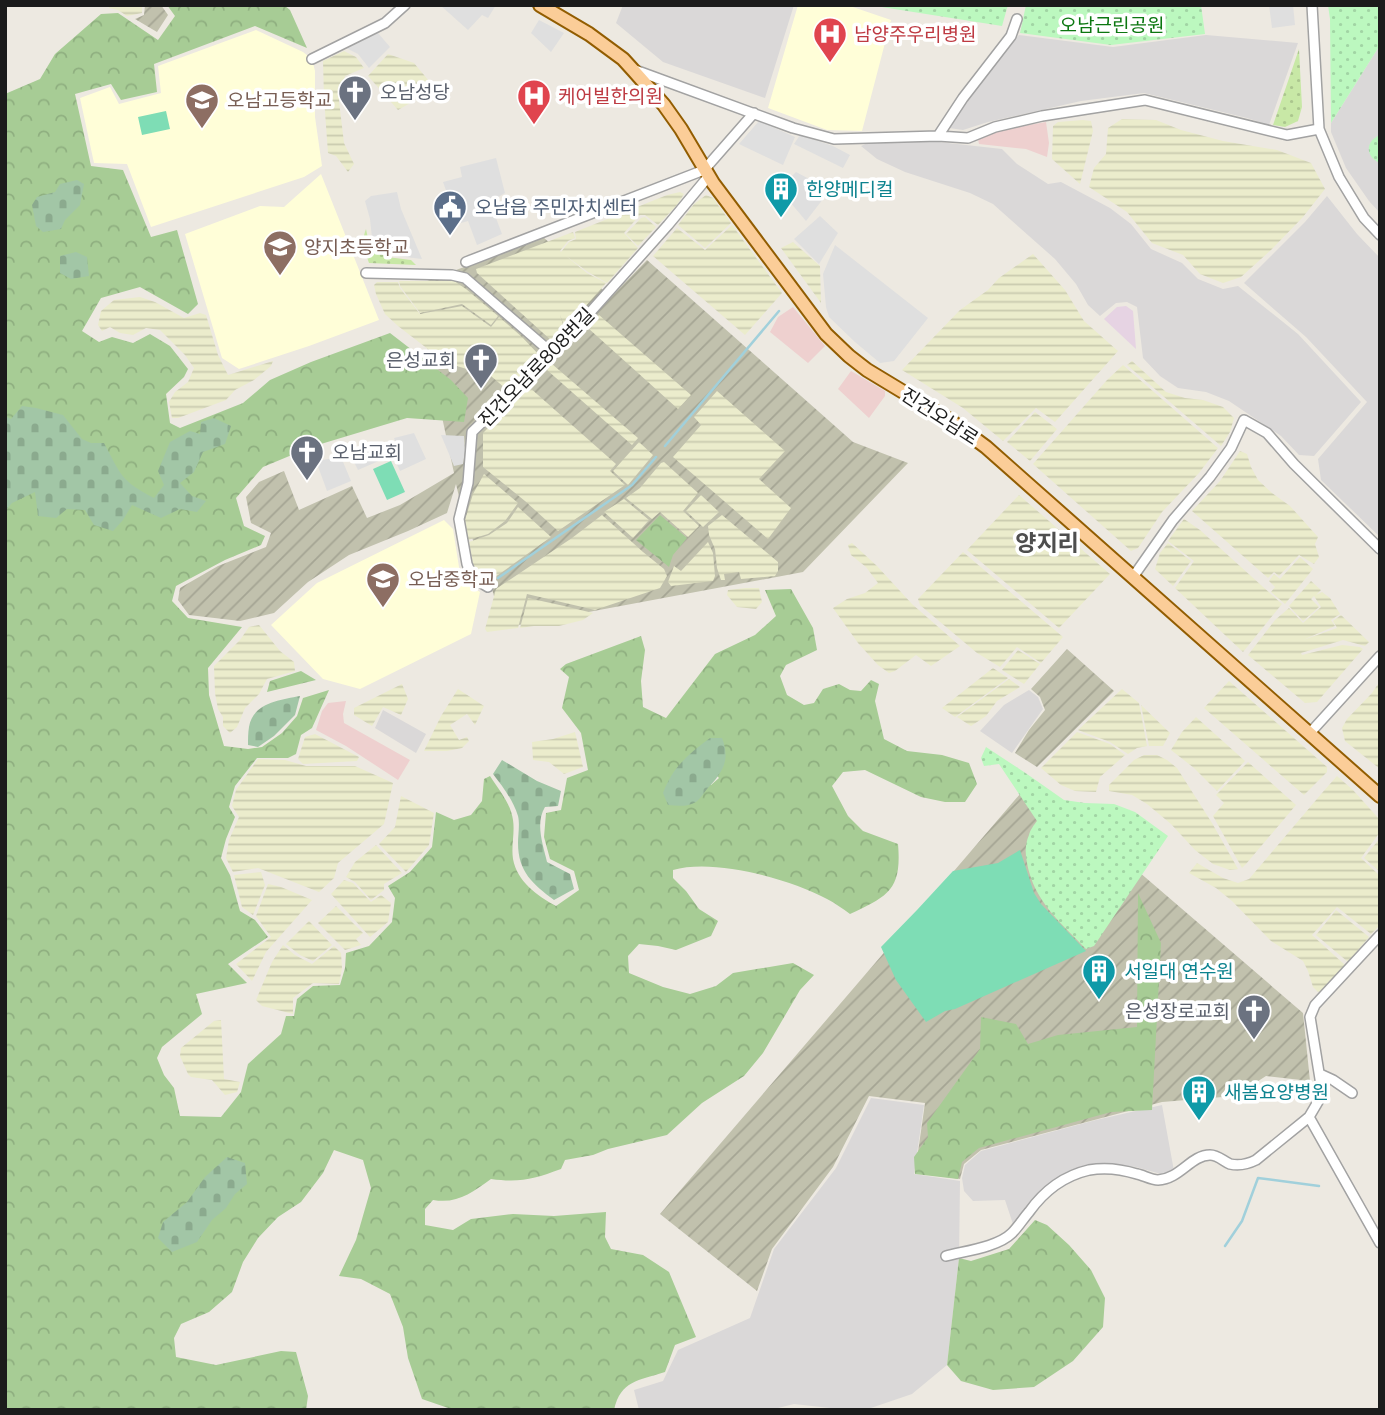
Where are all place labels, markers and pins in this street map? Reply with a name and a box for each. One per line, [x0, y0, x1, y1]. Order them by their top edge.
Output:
hospital icon: 남양주우리병원 [811, 15, 849, 64]
place label: 남양주우리병원 [854, 22, 976, 46]
church icon: 오남성당 [336, 73, 374, 122]
hospital icon: 케어빌한의원 [515, 77, 553, 126]
place label: 오남성당 [380, 80, 450, 104]
school or university icon: 오남고등학교 [183, 81, 221, 130]
place label: 케어빌한의원 [558, 84, 663, 108]
place label: 오남고등학교 [227, 88, 332, 112]
building icon: 한양메디컬 [762, 170, 800, 219]
place label: 한양메디컬 [806, 177, 893, 201]
public building icon: 오남읍 주민자치센터 [431, 188, 469, 237]
place label: 오남읍 주민자치센터 [475, 195, 637, 219]
school or university icon: 양지초등학교 [261, 228, 299, 277]
place label: 양지초등학교 [304, 235, 409, 259]
church icon: 은성교회 [462, 341, 500, 390]
place label: 은성교회 [386, 348, 456, 372]
church icon: 오남교회 [288, 433, 326, 482]
place label: 오남교회 [332, 440, 402, 464]
school or university icon: 오남중학교 [364, 560, 402, 609]
place label: 오남중학교 [408, 567, 495, 591]
building icon: 서일대 연수원 [1080, 952, 1118, 1001]
place label: 서일대 연수원 [1124, 959, 1234, 983]
church icon: 은성장로교회 [1235, 992, 1273, 1041]
place label: 은성장로교회 [1125, 999, 1230, 1023]
building icon: 새봄요양병원 [1180, 1073, 1218, 1122]
place label: 새봄요양병원 [1224, 1080, 1329, 1104]

